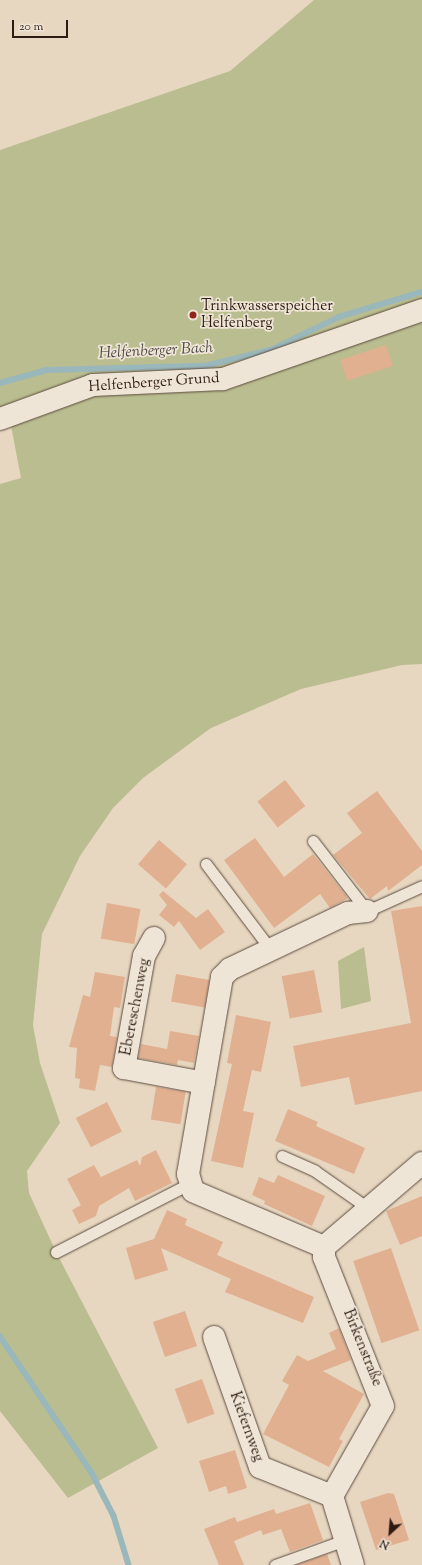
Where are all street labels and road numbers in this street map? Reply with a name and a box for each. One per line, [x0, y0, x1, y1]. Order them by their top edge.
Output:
street label: Helfenberger Grund [88, 369, 220, 397]
street label: Ebereschenweg [118, 957, 154, 1057]
street label: Birkenstraße [338, 1307, 386, 1389]
street label: Kiefernweg [225, 1390, 267, 1464]

